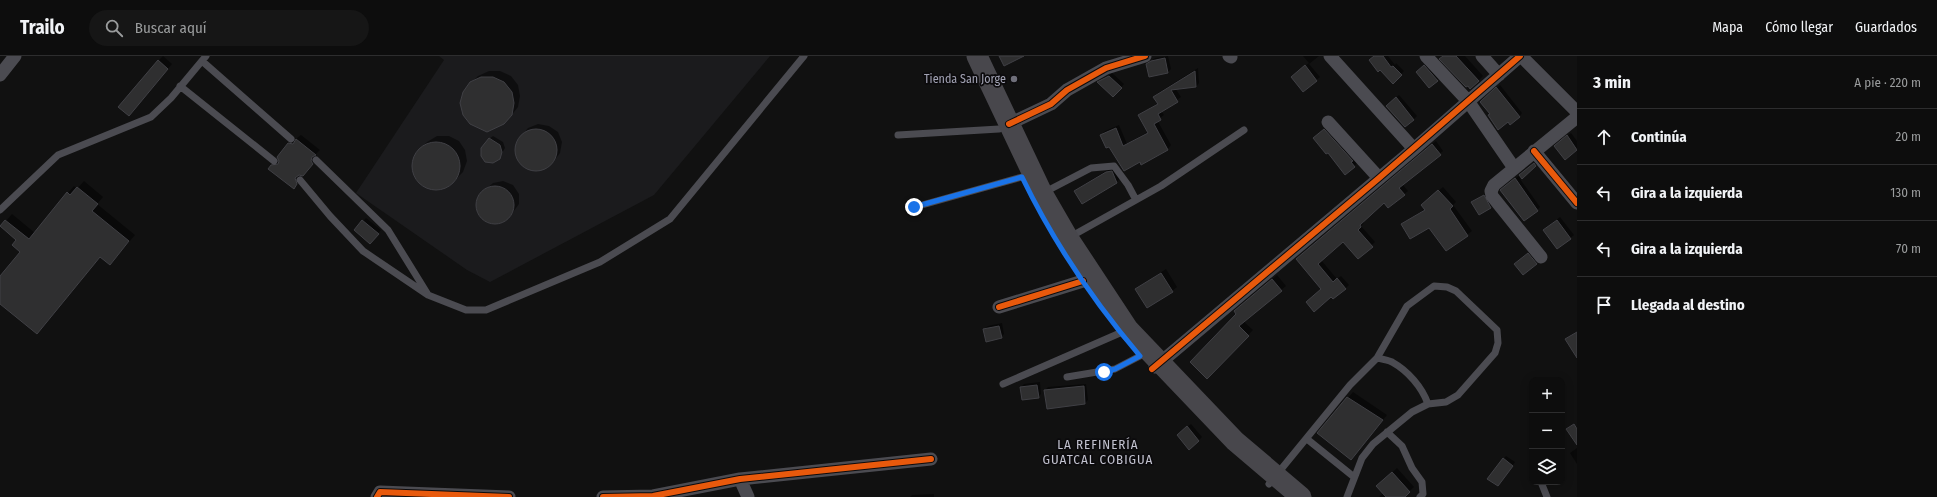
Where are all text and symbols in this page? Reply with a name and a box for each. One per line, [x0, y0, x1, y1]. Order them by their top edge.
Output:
search box [89, 10, 369, 46]
text: Trailo [20, 16, 65, 39]
icon: search [103, 17, 125, 39]
text: Buscar aquí [135, 19, 207, 37]
text: Mapa [1712, 19, 1743, 36]
text: Cómo llegar [1765, 19, 1833, 36]
text: Guardados [1855, 19, 1917, 36]
place label: Tienda San Jorge [924, 72, 1006, 86]
text: 3 min [1593, 72, 1631, 93]
marker: Tienda San Jorge [1009, 74, 1019, 84]
text: A pie · 220 m [1854, 75, 1921, 90]
icon: ahead [1593, 126, 1615, 148]
text: Continúa [1631, 128, 1687, 146]
text: 20 m [1895, 129, 1921, 144]
icon: left [1593, 182, 1615, 204]
text: Gira a la izquierda [1631, 184, 1743, 202]
text: 130 m [1890, 185, 1921, 200]
route end [905, 198, 923, 216]
icon: left [1593, 238, 1615, 260]
text: Gira a la izquierda [1631, 240, 1743, 258]
text: 70 m [1896, 241, 1921, 256]
icon: arrive [1593, 294, 1615, 316]
text: Llegada al destino [1631, 296, 1745, 314]
route start [1095, 363, 1113, 381]
map controls [1529, 377, 1565, 485]
button: + [1529, 377, 1565, 413]
button: − [1529, 413, 1565, 449]
district label: LA REFINERÍA GUATCAL COBIGUA [1043, 437, 1153, 467]
button: layers [1529, 449, 1565, 485]

